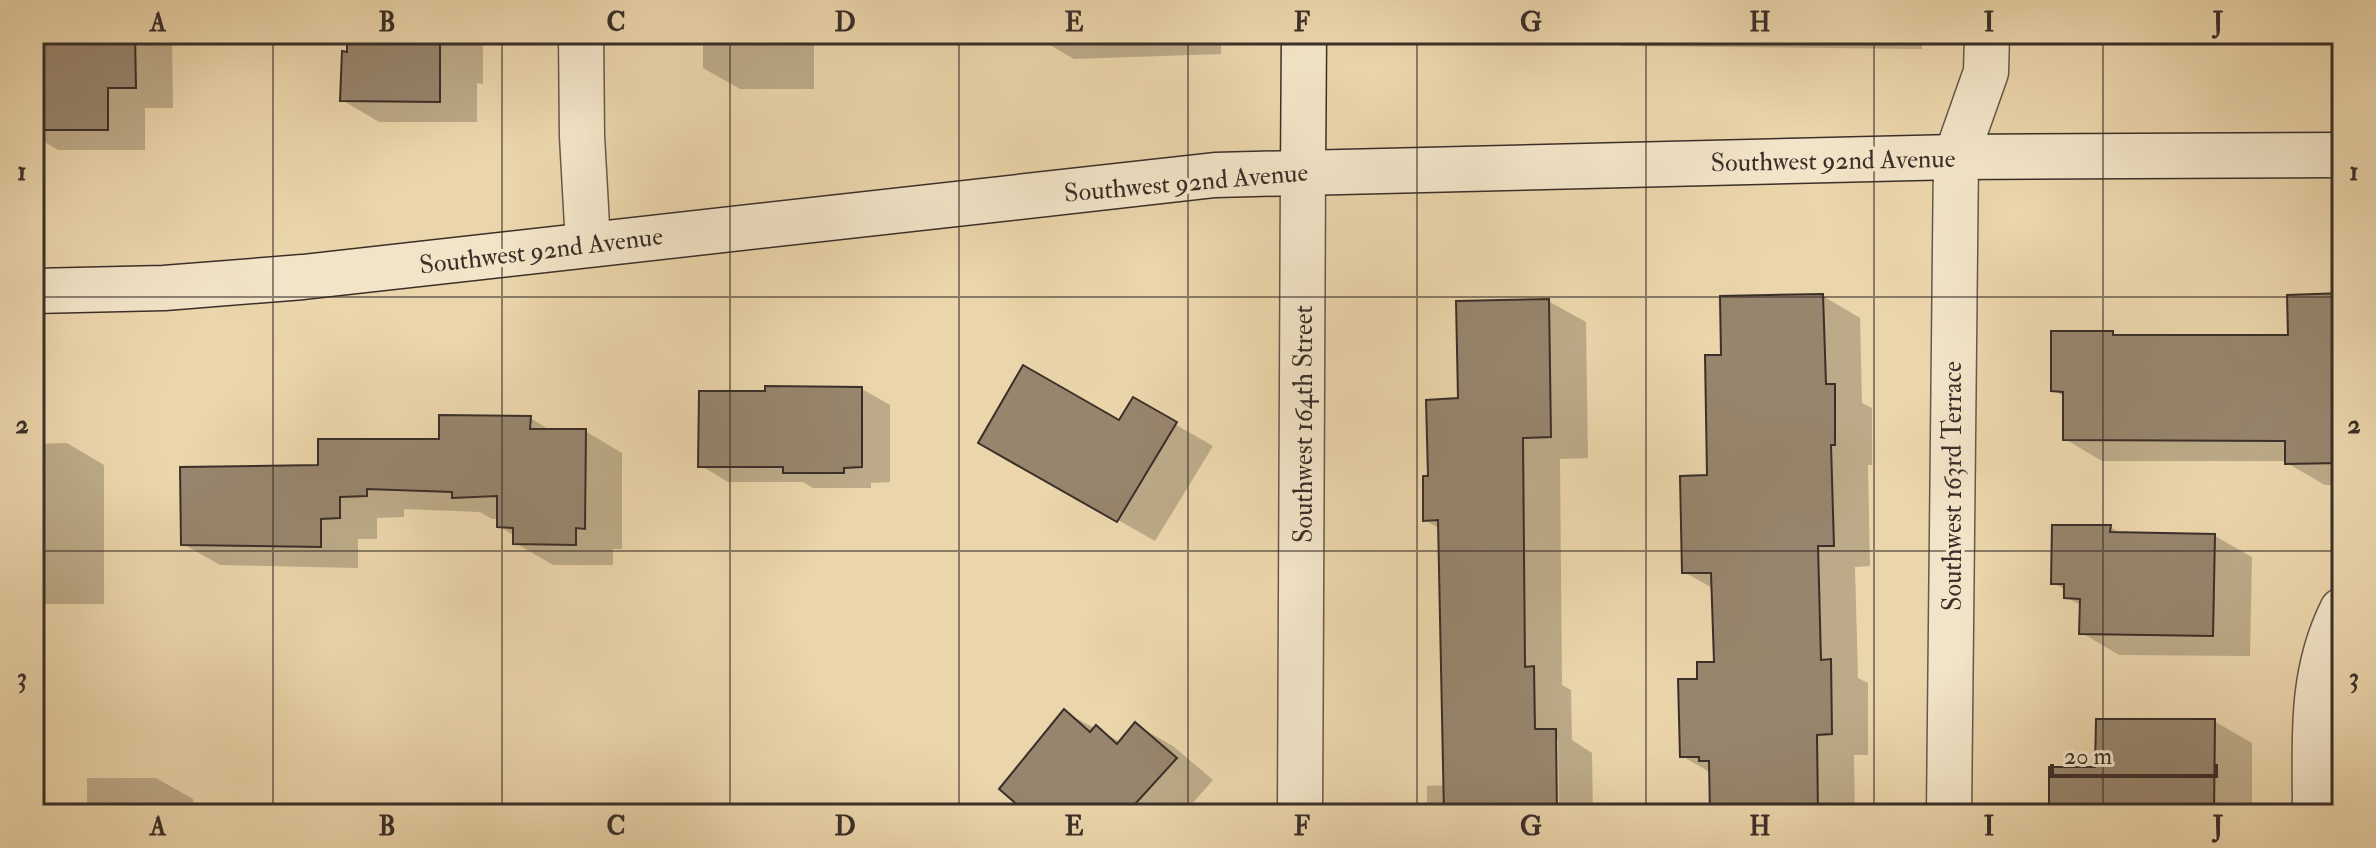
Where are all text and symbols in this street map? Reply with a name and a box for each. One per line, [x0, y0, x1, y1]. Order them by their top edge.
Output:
text: A [149, 7, 167, 39]
text: B [378, 7, 396, 39]
text: C [606, 7, 626, 39]
text: D [834, 7, 856, 39]
text: E [1065, 7, 1084, 39]
text: F [1294, 7, 1311, 39]
text: G [1520, 7, 1542, 39]
text: H [1749, 7, 1771, 39]
text: I [1984, 7, 1994, 39]
text: J [2211, 7, 2224, 39]
street label: Southwest 92nd Avenue [1710, 143, 1956, 179]
text: 1 [17, 156, 27, 188]
street label: Southwest 92nd Avenue [1063, 156, 1310, 210]
text: 1 [2349, 156, 2359, 188]
street label: Southwest 92nd Avenue [418, 220, 665, 282]
street label: Southwest 164th Street [1288, 305, 1320, 543]
street label: Southwest 163rd Terrace [1937, 361, 1969, 611]
text: 2 [15, 409, 29, 441]
text: 2 [2347, 409, 2361, 441]
text: 3 [17, 662, 27, 694]
text: 3 [2349, 662, 2359, 694]
scale bar [2052, 728, 2216, 778]
text: 20 m [2064, 741, 2113, 772]
text: A [149, 811, 167, 843]
text: B [378, 811, 396, 843]
text: C [606, 811, 626, 843]
text: D [834, 811, 856, 843]
text: E [1065, 811, 1084, 843]
text: F [1294, 811, 1311, 843]
text: G [1520, 811, 1542, 843]
text: H [1749, 811, 1771, 843]
text: I [1984, 811, 1994, 843]
text: J [2211, 811, 2224, 843]

